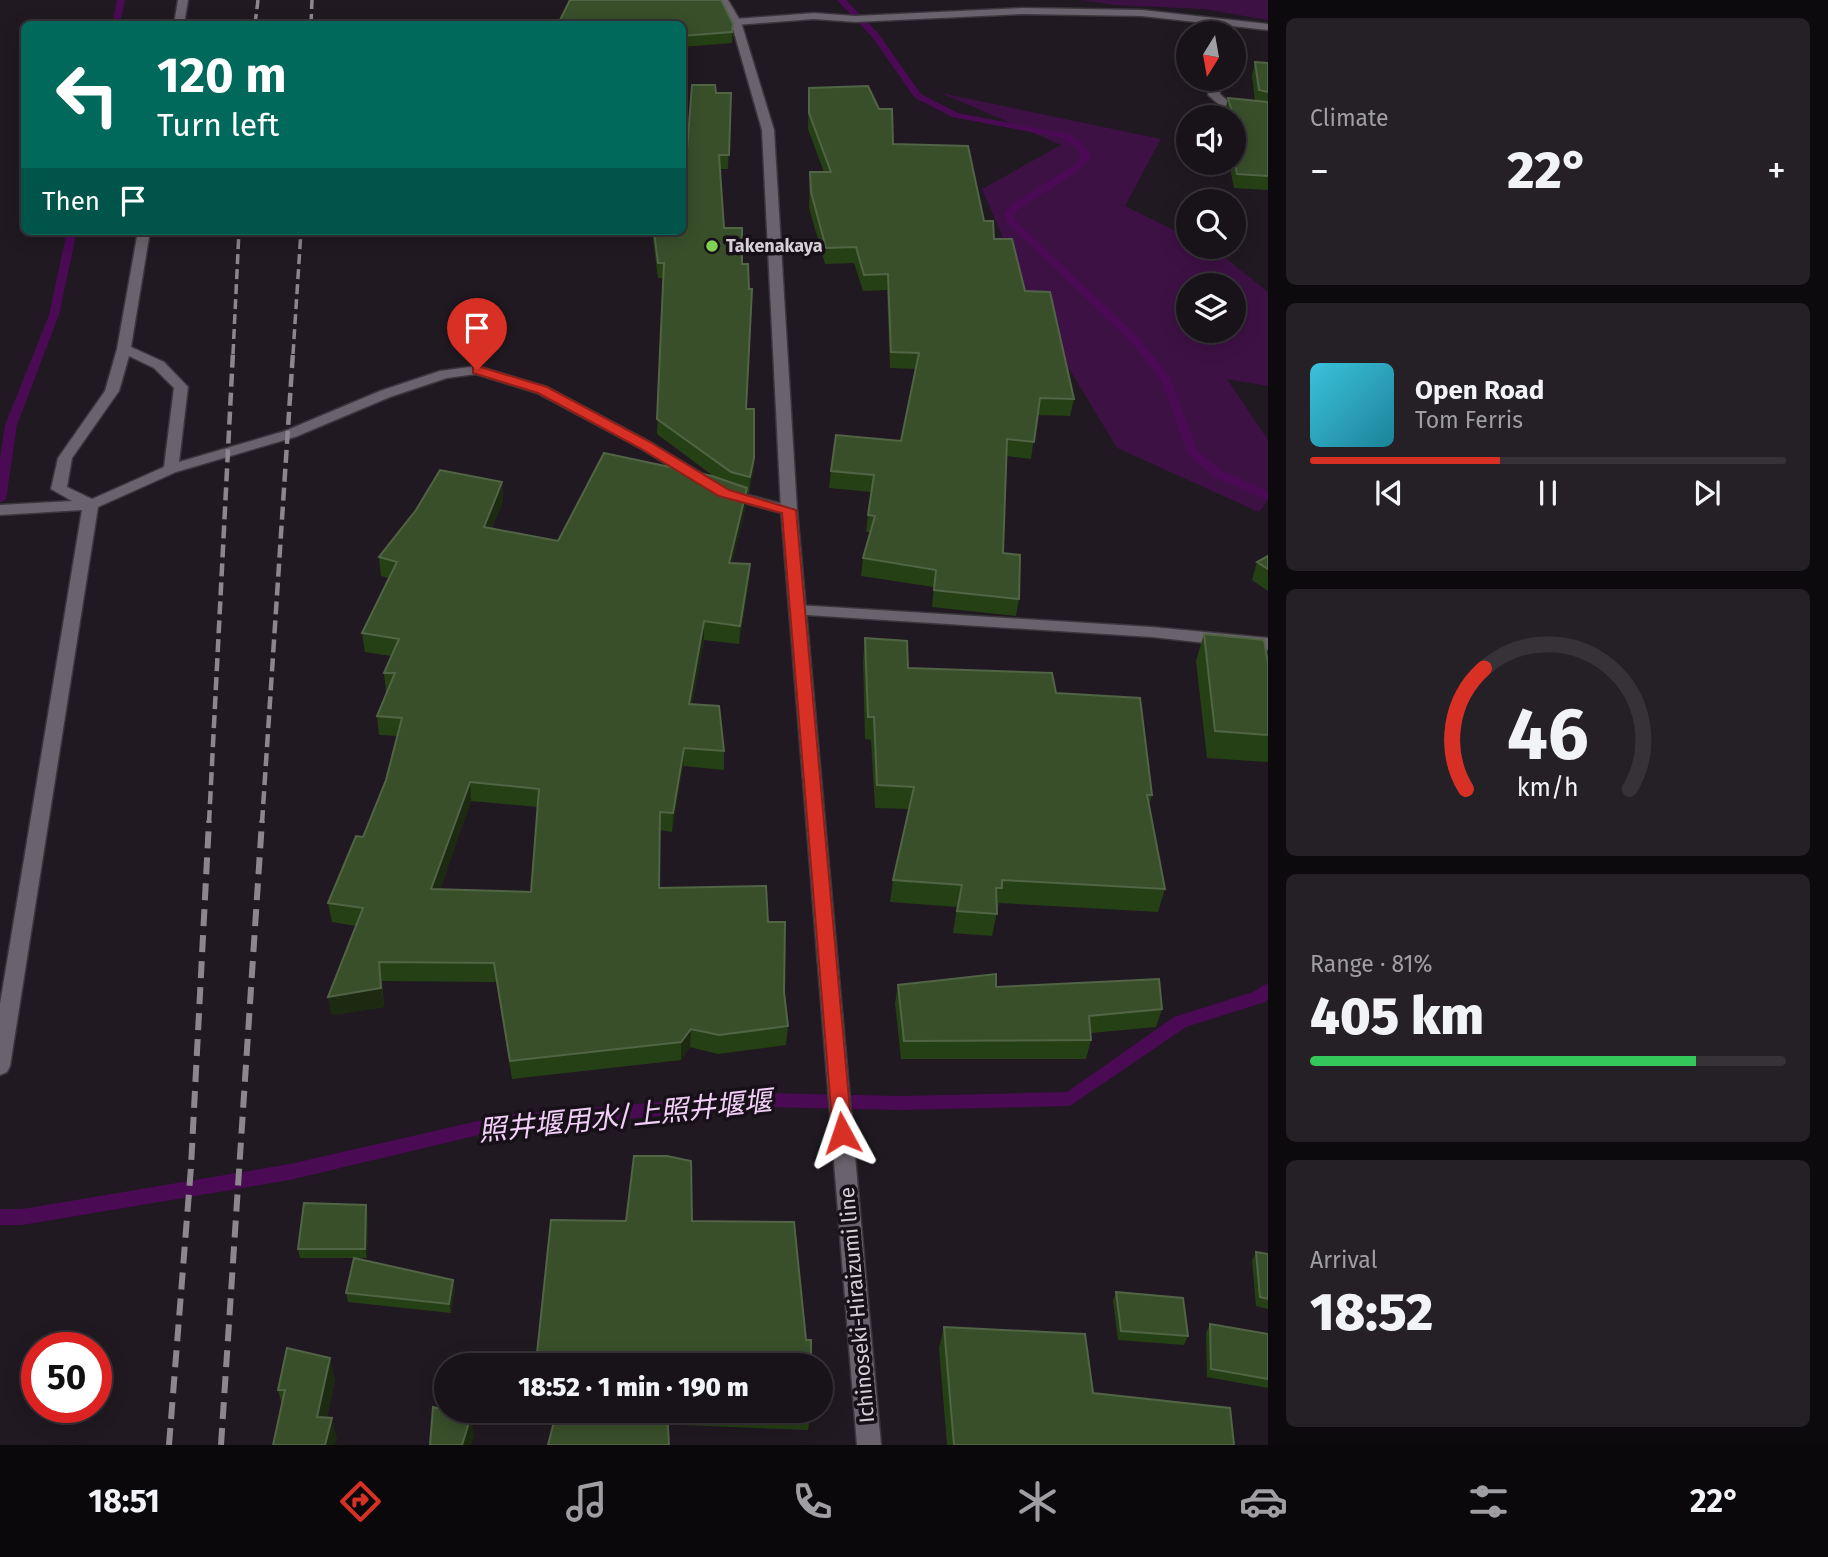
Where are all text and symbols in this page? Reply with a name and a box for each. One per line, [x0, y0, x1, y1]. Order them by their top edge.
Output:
north arrow [1176, 21, 1246, 91]
map controls [1176, 21, 1246, 343]
text: 120 m [157, 46, 287, 105]
icon: left [42, 49, 133, 140]
text: Climate [1310, 104, 1389, 132]
button: sound [1176, 105, 1246, 175]
text: Turn left [157, 106, 279, 144]
text: 22° [1507, 139, 1589, 202]
text: − [1310, 148, 1329, 194]
text: + [1767, 148, 1786, 194]
icon: arrive [114, 182, 152, 220]
text: Then [42, 186, 100, 217]
button: search [1176, 189, 1246, 259]
place label: Takenakaya [726, 235, 823, 257]
marker: Takenakaya [704, 238, 720, 254]
button: layers [1176, 273, 1246, 343]
pin [447, 298, 507, 370]
icon: arrive [458, 309, 496, 347]
text: Open Road [1415, 375, 1544, 406]
text: Tom Ferris [1415, 406, 1523, 434]
icon: previous [1370, 474, 1408, 512]
icon: pause [1529, 474, 1567, 512]
icon: next [1688, 474, 1726, 512]
text: 46 [1507, 691, 1589, 778]
text: km/h [1517, 772, 1579, 802]
text: Range · 81% [1310, 950, 1432, 978]
text: 405 km [1310, 985, 1484, 1048]
water label: 照井堰用水/上照井堰堰 [477, 1084, 778, 1148]
position arrow [805, 1096, 879, 1170]
street label: Ichinoseki-Hiraizumi line [834, 1186, 880, 1424]
text: Arrival [1310, 1246, 1377, 1274]
text: 18:52 [1310, 1281, 1433, 1344]
speed limit sign: 50 [21, 1332, 112, 1423]
text: 18:52 · 1 min · 190 m [518, 1372, 749, 1403]
icon: directions [336, 1477, 385, 1526]
icon: music [562, 1477, 611, 1526]
icon: phone [788, 1477, 837, 1526]
icon: climate [1013, 1477, 1062, 1526]
icon: car [1239, 1477, 1288, 1526]
icon: filters [1464, 1477, 1513, 1526]
text: 18:51 [88, 1482, 160, 1520]
text: 22° [1690, 1482, 1740, 1520]

